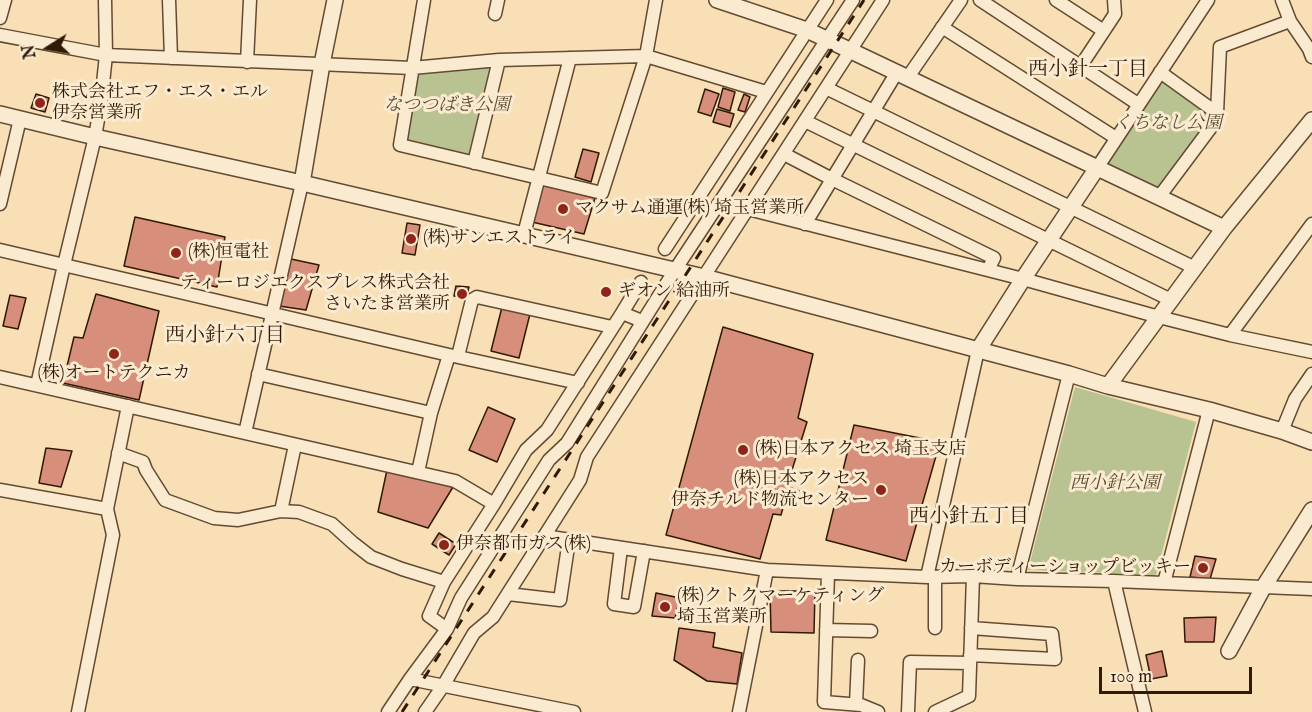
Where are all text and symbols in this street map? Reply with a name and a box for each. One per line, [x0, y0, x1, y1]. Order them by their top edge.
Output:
north arrow [18, 18, 78, 78]
text: N [19, 43, 41, 60]
district label: 西小針一丁目 [1028, 59, 1148, 83]
place label: 株式会社エフ・エス・エル 伊奈営業所 [52, 82, 268, 124]
park label: なつつばき公園 [384, 95, 510, 117]
marker: 株式会社エフ・エス・エル 伊奈営業所 [33, 96, 47, 110]
park label: くちなし公園 [1114, 113, 1222, 135]
place label: マクサム通運(株) 埼玉営業所 [575, 198, 804, 220]
marker: マクサム通運(株) 埼玉営業所 [556, 202, 570, 216]
place label: (株)サンエストライ [423, 228, 576, 250]
marker: (株)サンエストライ [404, 232, 418, 246]
place label: (株)恒電社 [188, 242, 269, 264]
marker: (株)恒電社 [169, 246, 183, 260]
place label: ティーロジエクスプレス株式会社 さいたま営業所 [180, 273, 450, 316]
place label: ギオン 給油所 [618, 281, 730, 303]
marker: ギオン 給油所 [599, 285, 613, 299]
marker: ティーロジエクスプレス株式会社 さいたま営業所 [455, 287, 469, 301]
district label: 西小針六丁目 [165, 325, 285, 349]
marker: (株)オートテクニカ [107, 347, 121, 361]
place label: (株)オートテクニカ [37, 363, 191, 385]
place label: (株)日本アクセス 埼玉支店 [755, 439, 966, 461]
marker: (株)日本アクセス 埼玉支店 [736, 443, 750, 457]
place label: (株)日本アクセス 伊奈チルド物流センター [671, 469, 869, 512]
park label: 西小針公園 [1070, 473, 1160, 495]
marker: (株)日本アクセス 伊奈チルド物流センター [874, 483, 888, 497]
district label: 西小針五丁目 [909, 506, 1029, 530]
place label: 伊奈都市ガス(株) [456, 534, 591, 556]
marker: 伊奈都市ガス(株) [437, 538, 451, 552]
place label: カーボディーショップビッキー [939, 557, 1191, 579]
marker: カーボディーショップビッキー [1196, 561, 1210, 575]
place label: (株)クトクマーケティング 埼玉営業所 [677, 586, 884, 628]
marker: (株)クトクマーケティング 埼玉営業所 [658, 600, 672, 614]
scale bar [1102, 655, 1255, 693]
text: 100 m [1110, 666, 1152, 689]

